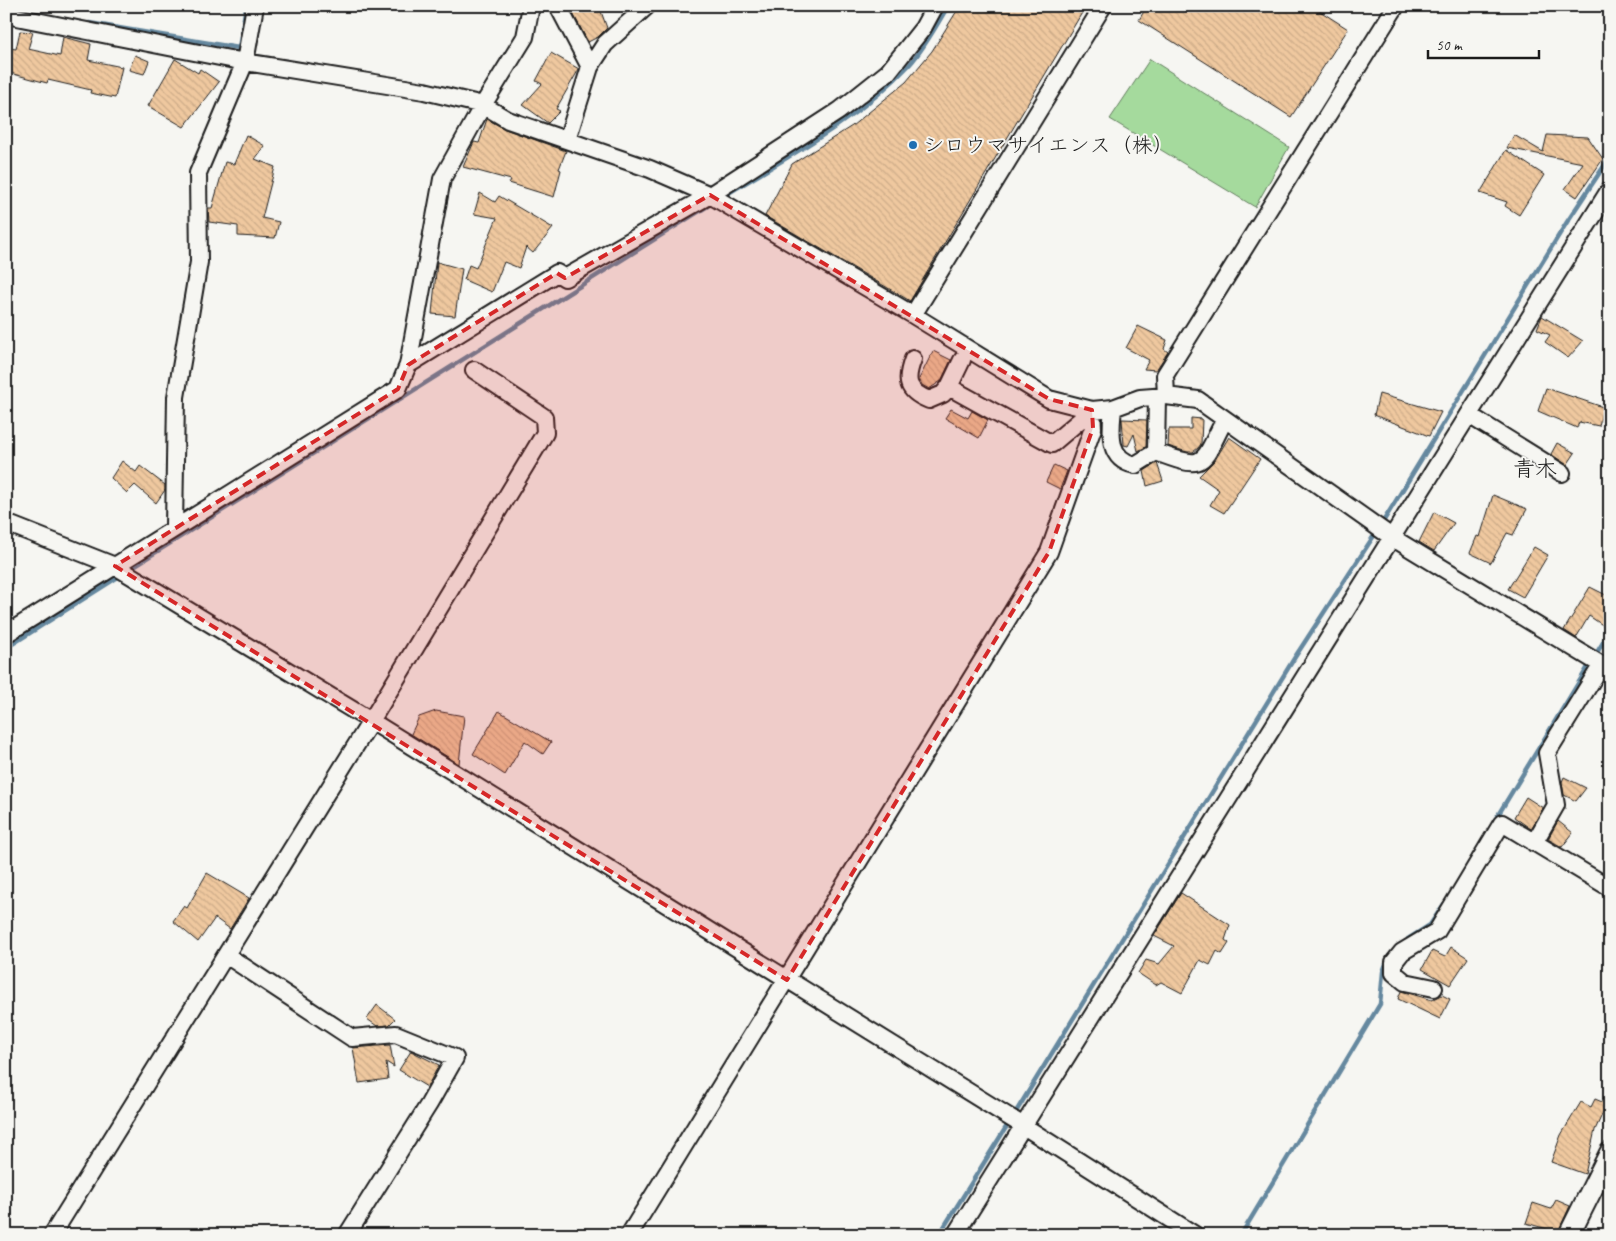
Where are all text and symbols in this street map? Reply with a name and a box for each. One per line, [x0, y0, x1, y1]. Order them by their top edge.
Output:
scale bar [1428, 28, 1540, 60]
text: 50 m [1436, 36, 1463, 55]
place label: シロウマサイエンス（株） [923, 132, 1174, 158]
marker: シロウマサイエンス（株） [907, 139, 919, 151]
district label: 青木 [1513, 455, 1557, 483]

